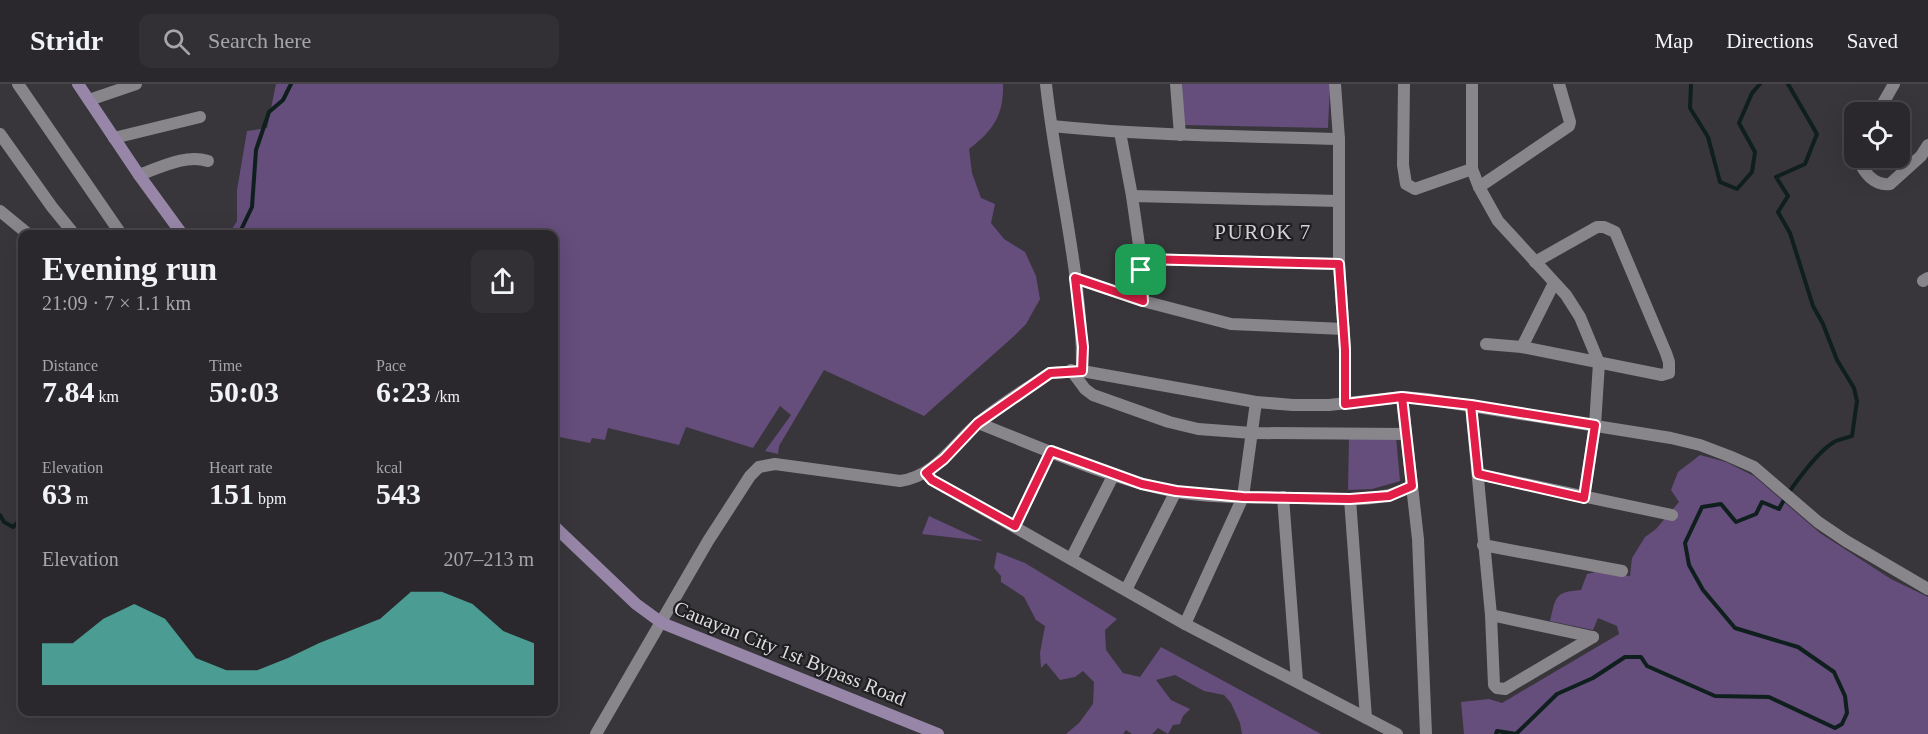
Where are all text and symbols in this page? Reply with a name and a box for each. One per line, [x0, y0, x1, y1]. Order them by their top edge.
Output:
search box [139, 14, 559, 68]
text: Stridr [30, 25, 103, 56]
icon: search [160, 25, 193, 58]
text: Search here [208, 28, 311, 53]
text: Map [1655, 29, 1693, 53]
text: Directions [1726, 29, 1814, 53]
text: Saved [1847, 29, 1898, 53]
map controls [1844, 102, 1910, 168]
button: locate [1844, 102, 1910, 168]
district label: PUROK 7 [1214, 220, 1312, 244]
pin [1115, 244, 1166, 295]
button: share [471, 250, 534, 313]
text: Evening run [42, 251, 217, 287]
icon: arrive [1124, 253, 1157, 286]
text: 21:09 · 7 × 1.1 km [42, 292, 191, 314]
text: Distance [42, 357, 98, 374]
text: Time [209, 357, 242, 374]
text: Pace [376, 357, 406, 374]
text: 7.84 [42, 375, 95, 408]
text: 50:03 [209, 375, 279, 408]
text: 6:23 [376, 375, 431, 408]
text: km [95, 388, 119, 405]
text: /km [431, 388, 460, 405]
text: Elevation [42, 459, 103, 476]
text: Heart rate [209, 459, 273, 476]
text: kcal [376, 459, 403, 476]
text: 63 [42, 477, 72, 510]
text: 151 [209, 477, 254, 510]
text: 543 [376, 477, 421, 510]
text: m [72, 490, 88, 507]
text: bpm [254, 490, 286, 507]
text: Elevation [42, 548, 119, 570]
text: 207–213 m [443, 548, 534, 570]
street label: Cauayan City 1st Bypass Road [671, 596, 909, 711]

